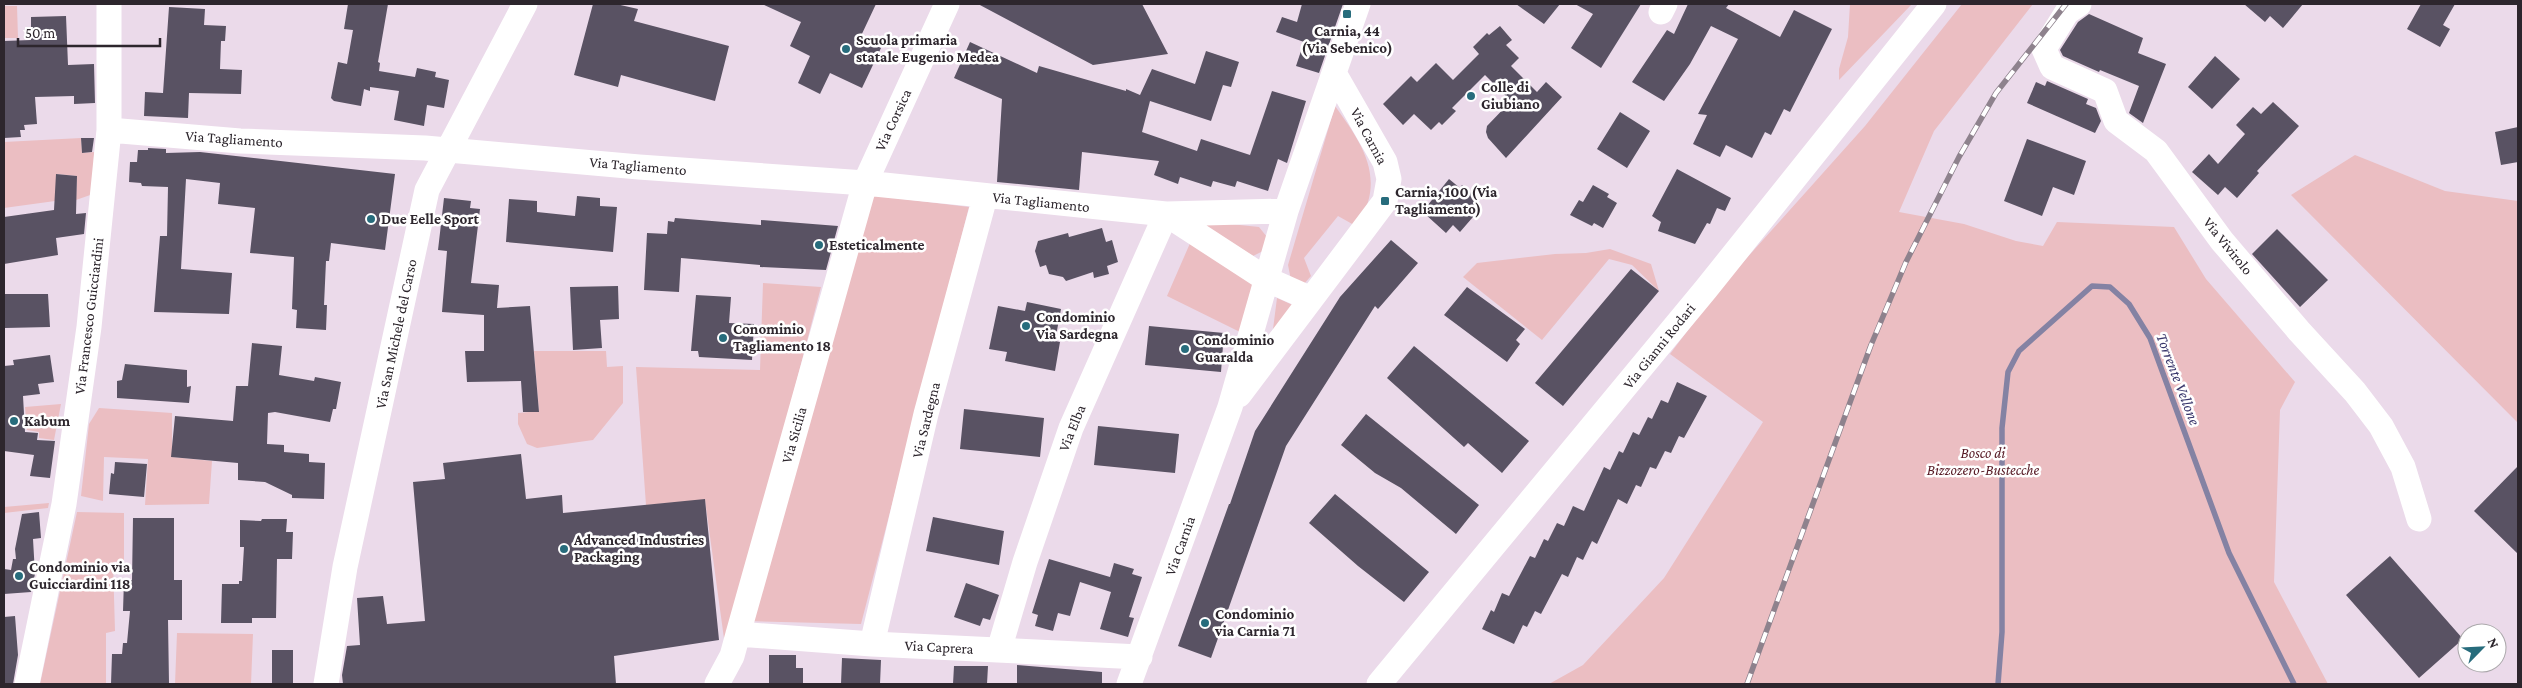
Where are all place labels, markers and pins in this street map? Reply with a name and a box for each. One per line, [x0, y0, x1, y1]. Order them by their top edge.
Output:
marker: Carnia, 44 (Via Sebenico) [1341, 8, 1353, 20]
place label: Carnia, 44 (Via Sebenico) [1301, 23, 1393, 57]
place label: Scuola primaria statale Eugenio Medea [856, 32, 1000, 65]
marker: Scuola primaria statale Eugenio Medea [840, 43, 852, 55]
place label: Colle di Giubiano [1481, 79, 1540, 112]
marker: Colle di Giubiano [1465, 90, 1477, 102]
place label: Carnia, 100 (Via Tagliamento) [1395, 184, 1498, 218]
marker: Carnia, 100 (Via Tagliamento) [1379, 195, 1391, 207]
place label: Due Eelle Sport [381, 211, 479, 227]
marker: Due Eelle Sport [365, 213, 377, 225]
place label: Esteticalmente [829, 237, 925, 253]
marker: Esteticalmente [813, 239, 825, 251]
place label: Condominio Via Sardegna [1035, 309, 1119, 342]
marker: Condominio Via Sardegna [1020, 320, 1032, 332]
place label: Conominio Tagliamento 18 [733, 321, 831, 354]
marker: Conominio Tagliamento 18 [717, 332, 729, 344]
place label: Condominio Guaralda [1195, 332, 1274, 365]
marker: Condominio Guaralda [1179, 343, 1191, 355]
place label: Kabum [24, 413, 70, 429]
marker: Kabum [8, 415, 20, 427]
place label: Advanced Industries Packaging [573, 532, 704, 565]
marker: Advanced Industries Packaging [558, 543, 570, 555]
place label: Condominio via Guicciardini 118 [29, 559, 131, 592]
marker: Condominio via Guicciardini 118 [13, 570, 25, 582]
place label: Condominio via Carnia 71 [1214, 606, 1296, 639]
marker: Condominio via Carnia 71 [1199, 617, 1211, 629]

